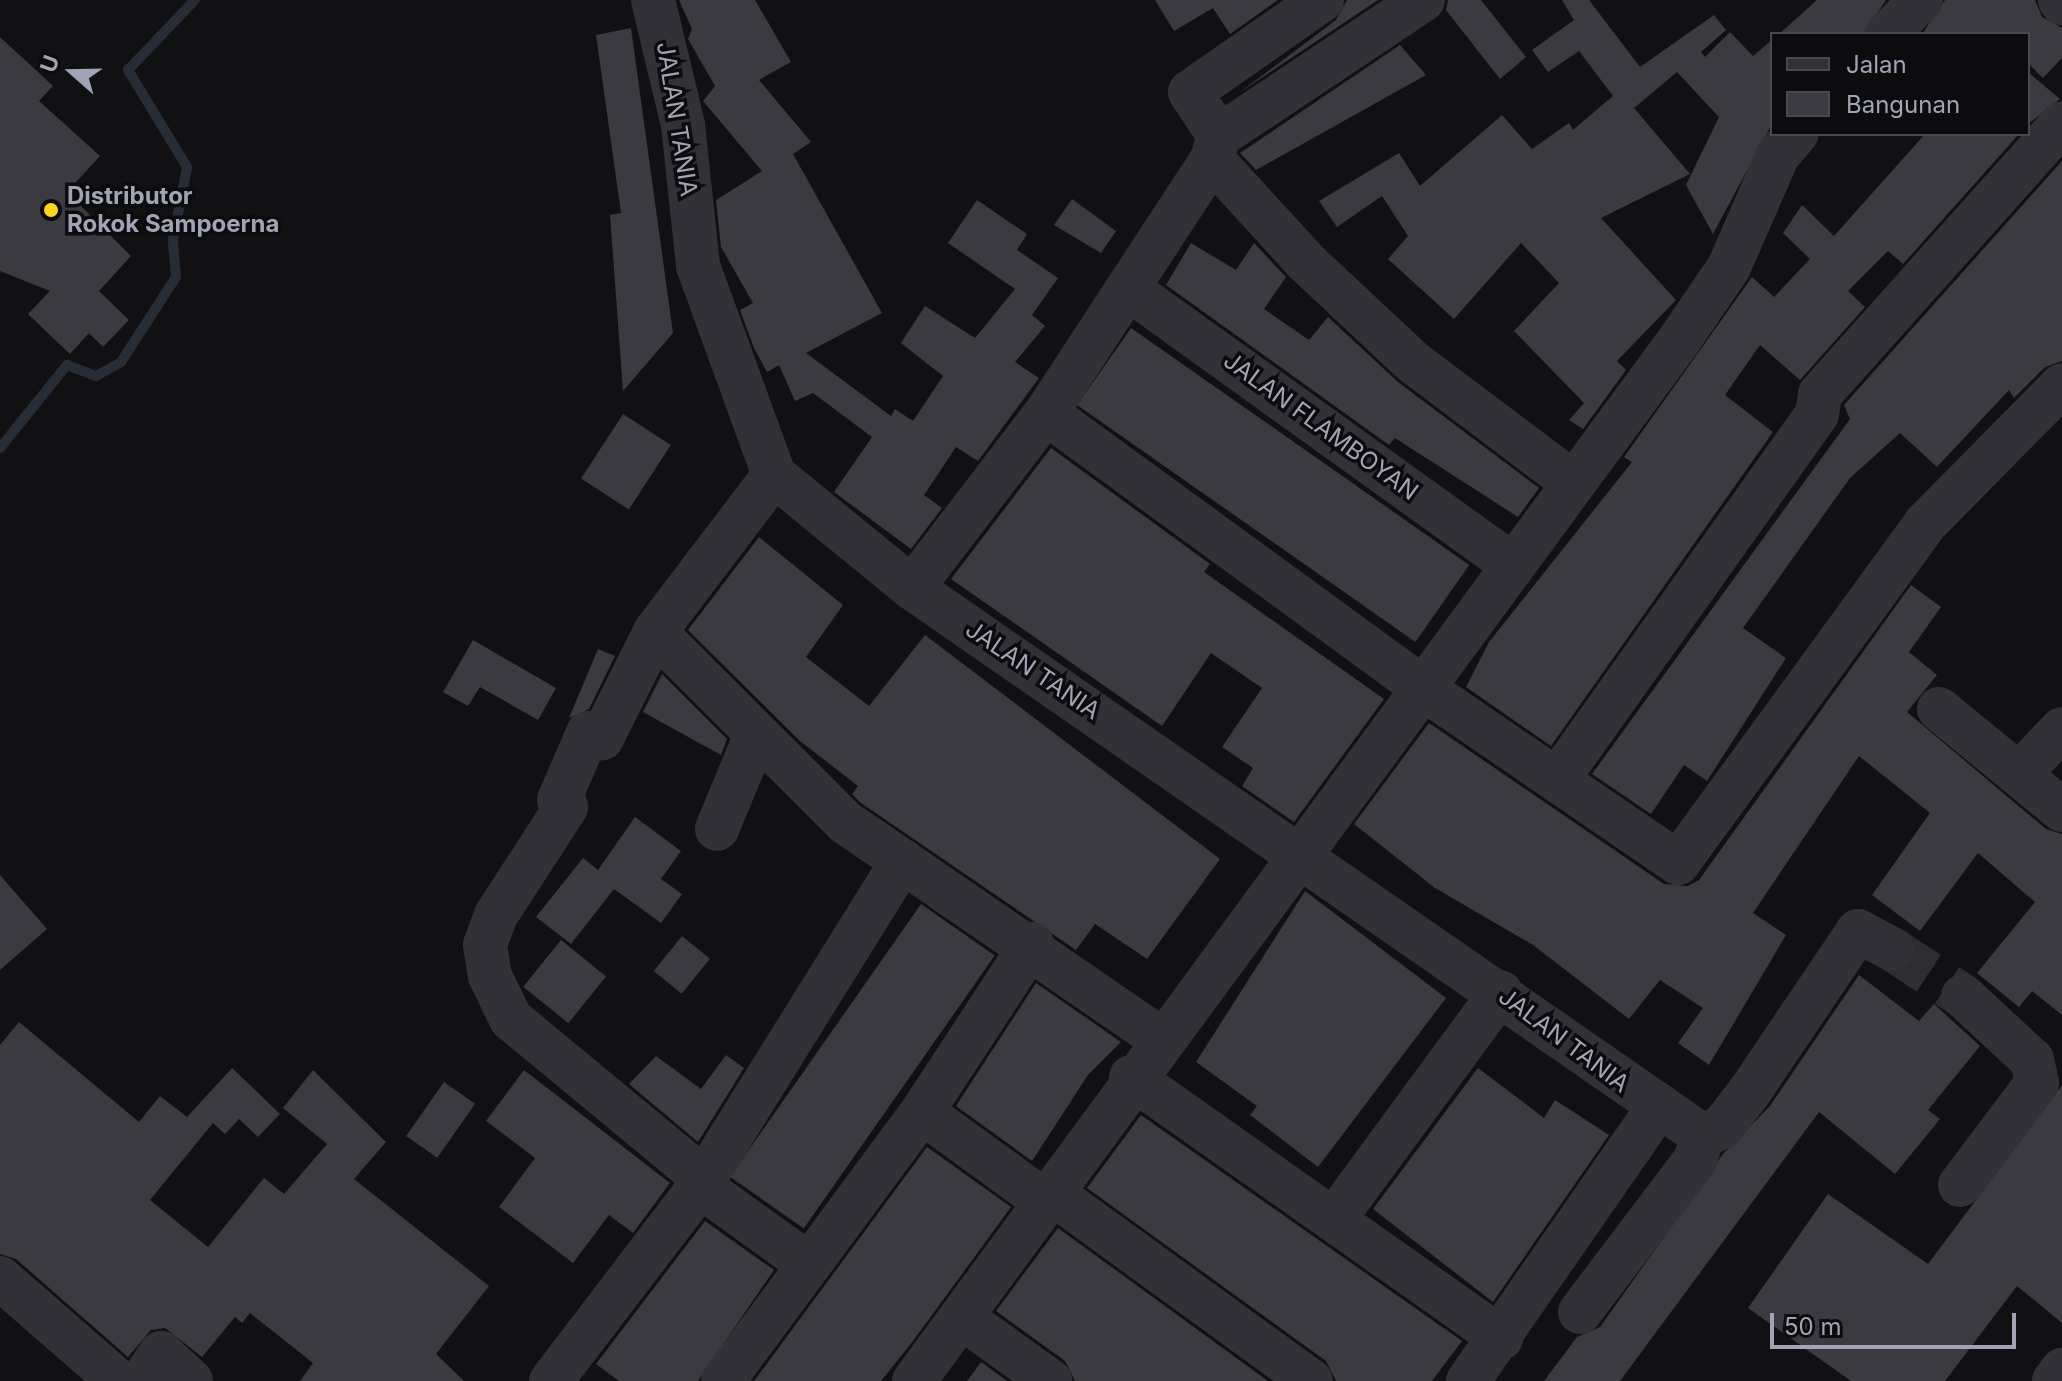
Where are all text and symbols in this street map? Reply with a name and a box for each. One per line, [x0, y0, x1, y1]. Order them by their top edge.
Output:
north arrow [32, 32, 112, 112]
legend [1770, 32, 2030, 136]
street label: JALAN TANIA [651, 40, 703, 198]
text: Jalan [1846, 50, 1907, 79]
text: U [34, 52, 64, 76]
text: Bangunan [1846, 90, 1960, 119]
place label: Distributor Rokok Sampoerna [67, 182, 279, 238]
marker: Distributor Rokok Sampoerna [42, 201, 60, 219]
street label: JALAN FLAMBOYAN [1218, 346, 1424, 506]
street label: JALAN TANIA [960, 614, 1106, 726]
street label: JALAN TANIA [1493, 982, 1635, 1098]
scale bar [1774, 1297, 2020, 1347]
text: 50 m [1784, 1312, 1842, 1341]

